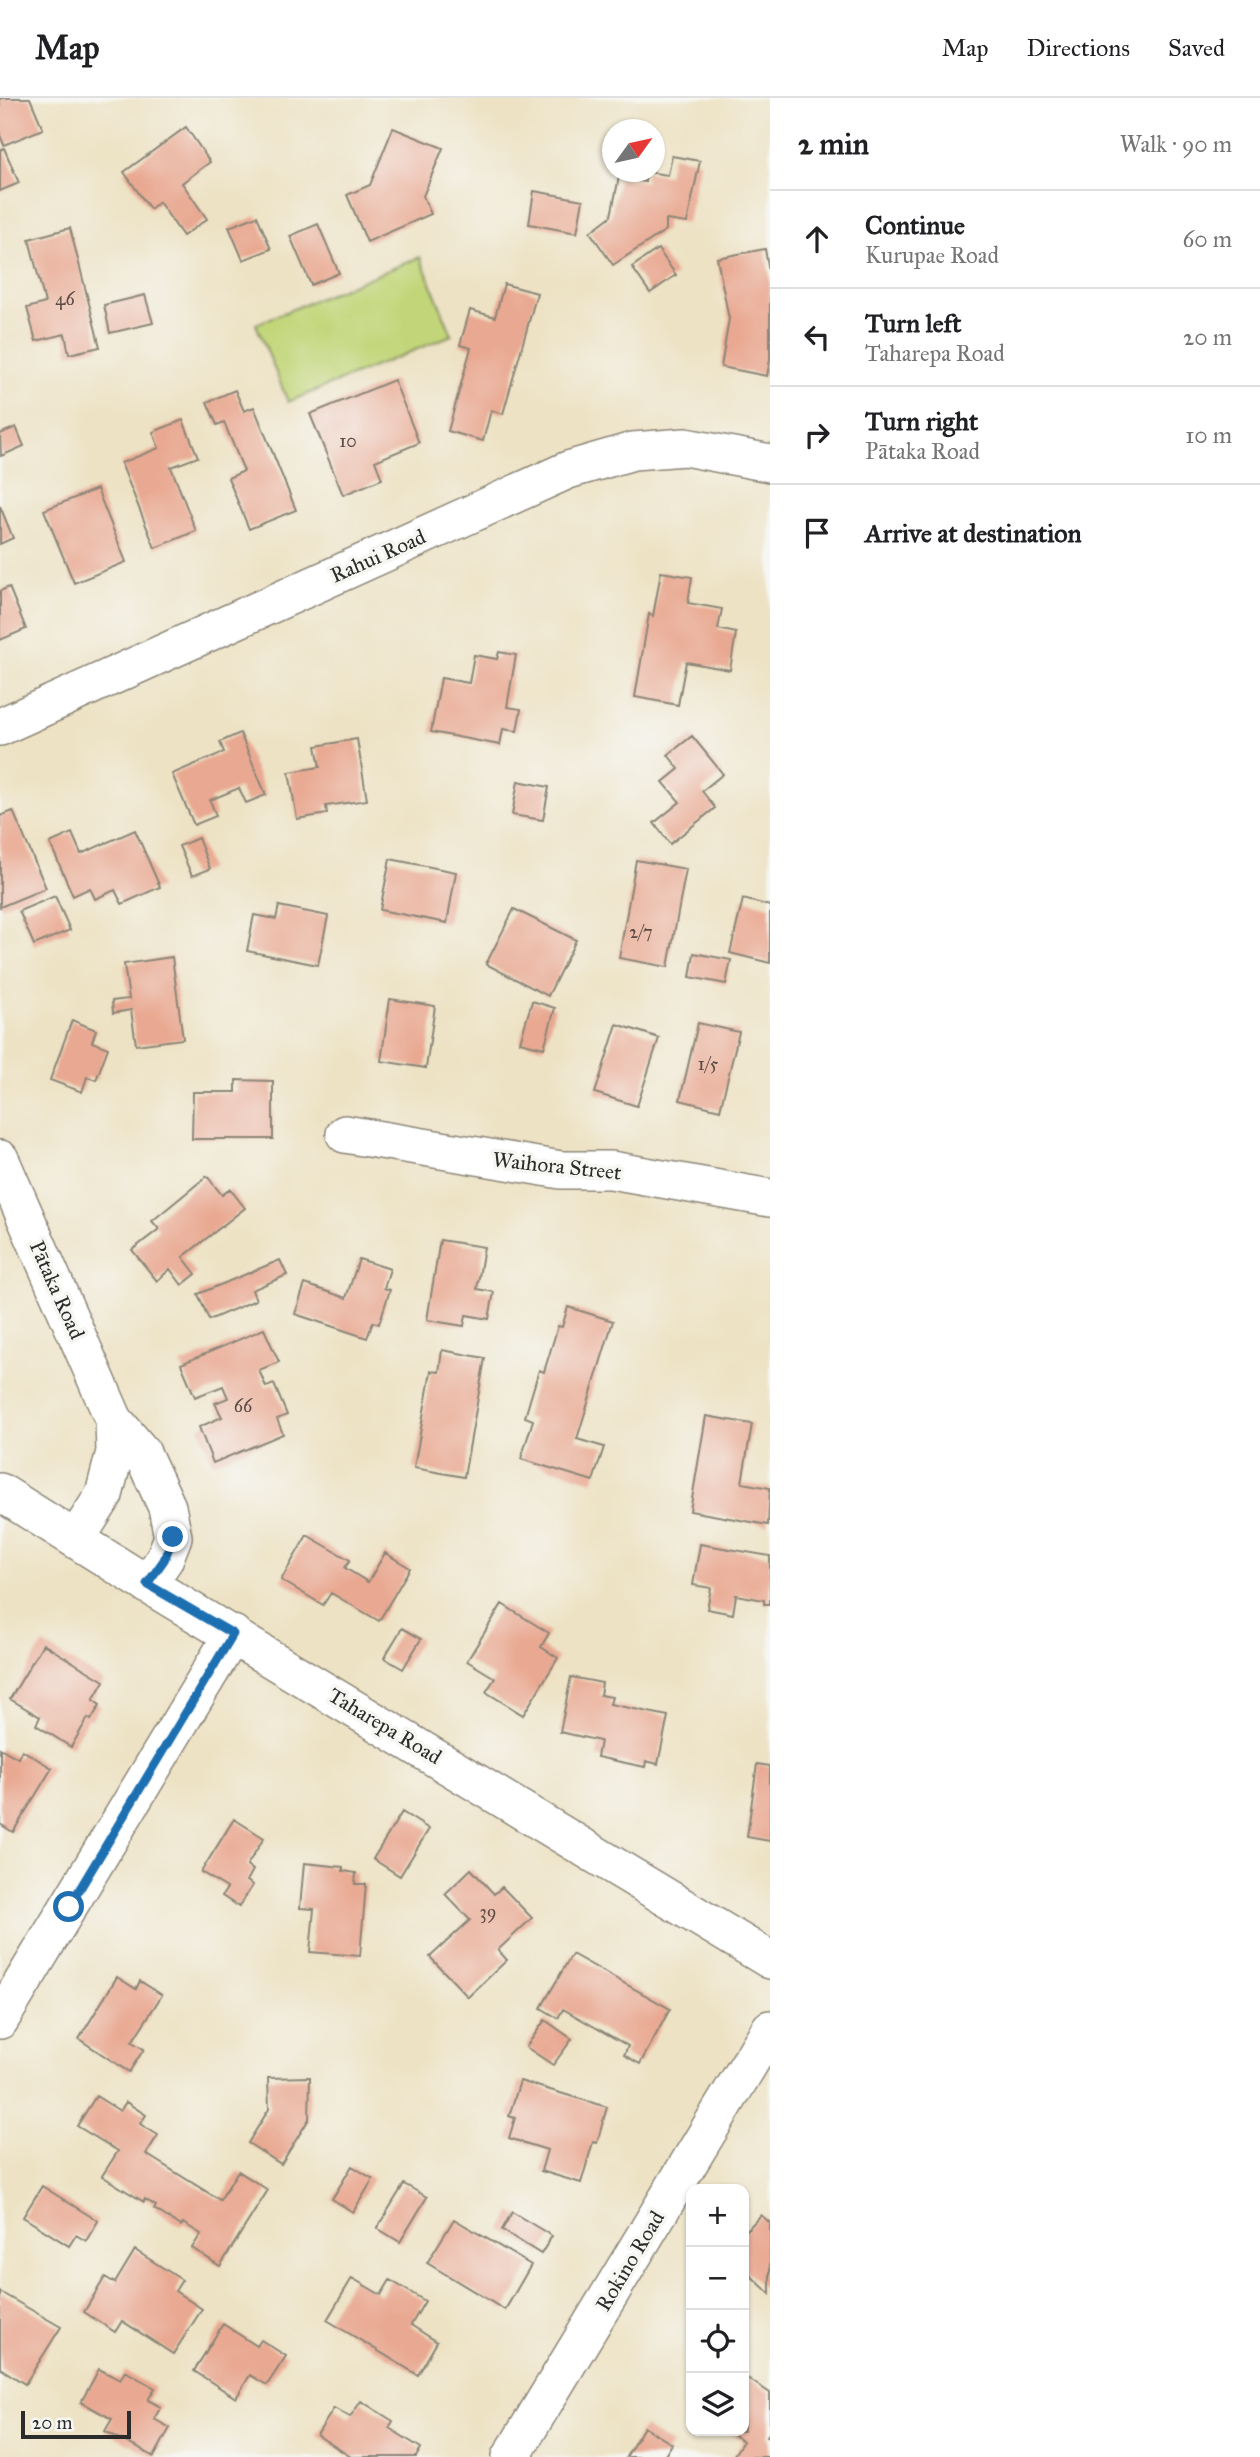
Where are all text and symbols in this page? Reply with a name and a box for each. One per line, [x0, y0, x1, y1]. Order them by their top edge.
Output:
text: Map [35, 28, 99, 68]
text: Map [942, 33, 989, 63]
text: Directions [1027, 33, 1130, 63]
text: Saved [1168, 33, 1225, 63]
north arrow [602, 119, 665, 182]
text: 2 min [798, 126, 869, 162]
text: Walk · 90 m [1120, 130, 1232, 158]
text: Continue [865, 209, 965, 241]
icon: ahead [798, 220, 836, 258]
text: 60 m [1183, 225, 1232, 253]
text: Kurupae Road [865, 241, 999, 269]
house number: 46 [55, 288, 75, 310]
text: Turn left [865, 307, 961, 339]
icon: left [798, 318, 836, 356]
text: 20 m [1183, 323, 1232, 351]
text: Taharepa Road [865, 339, 1005, 367]
text: Turn right [865, 405, 978, 437]
icon: right [798, 416, 836, 454]
text: 10 m [1185, 421, 1232, 449]
house number: 10 [339, 430, 357, 452]
text: Pātaka Road [865, 437, 980, 465]
icon: arrive [798, 514, 836, 552]
text: Arrive at destination [865, 517, 1082, 549]
street label: Rahui Road [326, 523, 430, 589]
house number: 2/7 [629, 921, 653, 943]
house number: 1/5 [698, 1053, 719, 1075]
street label: Waihora Street [491, 1146, 623, 1186]
street label: Pātaka Road [24, 1237, 90, 1344]
house number: 66 [234, 1395, 253, 1417]
route end [157, 1521, 188, 1552]
street label: Taharepa Road [324, 1682, 447, 1770]
route start [53, 1891, 84, 1922]
house number: 39 [480, 1901, 496, 1923]
map controls [686, 2184, 749, 2436]
button: + [686, 2184, 749, 2247]
street label: Rokino Road [590, 2206, 670, 2316]
button: − [686, 2247, 749, 2310]
button: locate [686, 2310, 749, 2373]
button: layers [686, 2373, 749, 2436]
scale bar [21, 2408, 131, 2440]
text: 20 m [32, 2411, 73, 2434]

